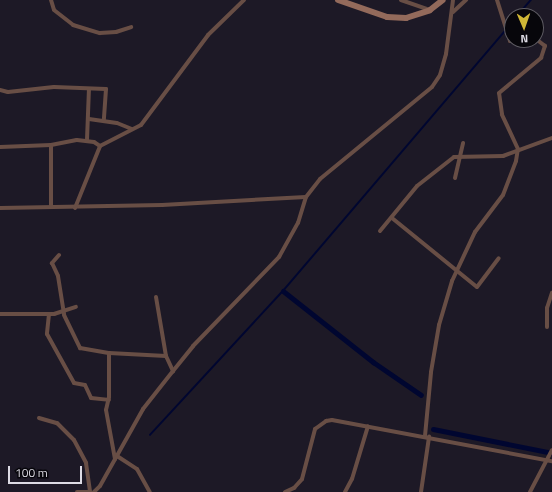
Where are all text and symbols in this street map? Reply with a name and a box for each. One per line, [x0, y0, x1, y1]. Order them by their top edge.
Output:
north arrow [504, 8, 544, 48]
text: N [520, 31, 528, 47]
scale bar [10, 458, 84, 484]
text: 100 m [15, 463, 48, 482]

